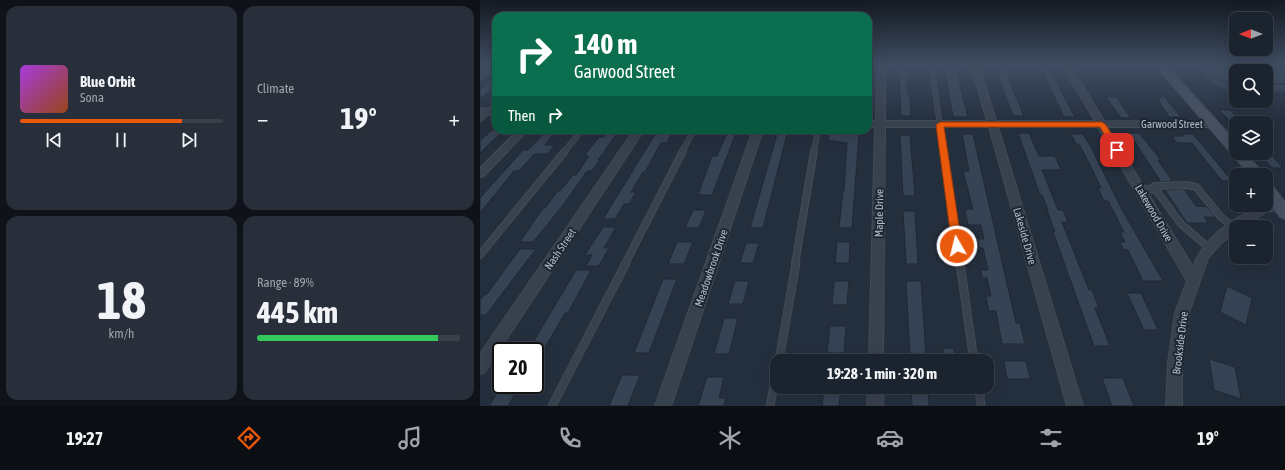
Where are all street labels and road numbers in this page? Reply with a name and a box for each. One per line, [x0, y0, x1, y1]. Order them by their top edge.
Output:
street label: Garwood Street [1141, 118, 1203, 130]
street label: Lakewood Drive [1133, 182, 1175, 244]
street label: Maple Drive [873, 189, 885, 237]
street label: Lakeside Drive [1011, 206, 1039, 266]
street label: Nash Street [542, 226, 578, 272]
street label: Meadowbrook Drive [692, 228, 730, 308]
street label: Brookside Drive [1170, 311, 1190, 375]

